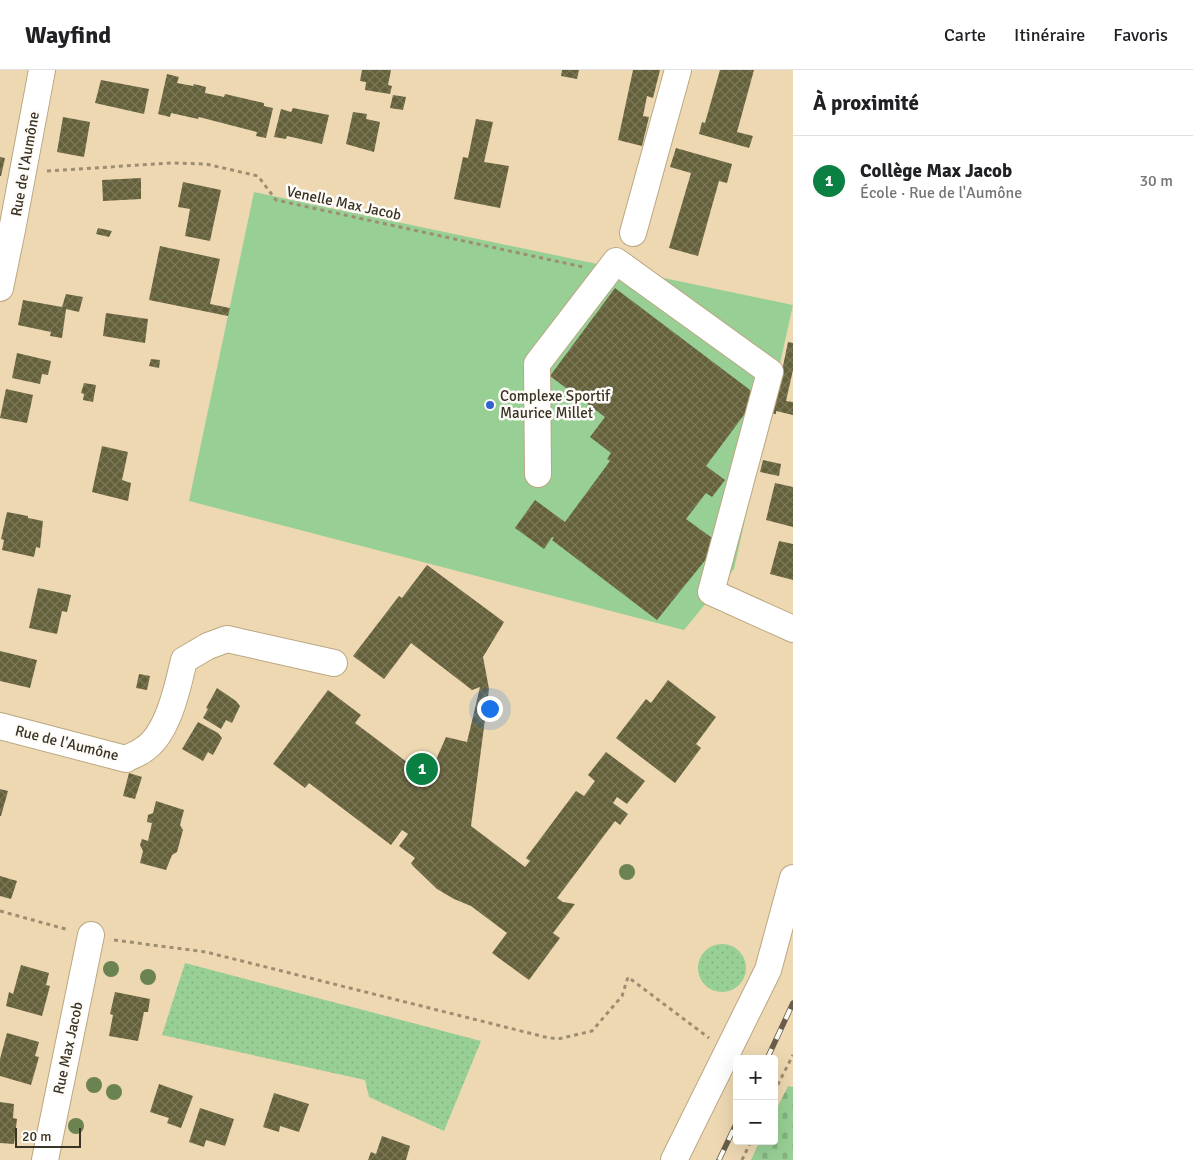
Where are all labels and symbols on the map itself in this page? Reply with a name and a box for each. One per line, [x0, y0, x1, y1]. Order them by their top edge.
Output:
street label: Rue de l'Aumône [7, 110, 43, 218]
street label: Venelle Max Jacob [285, 182, 403, 224]
place label: Complexe Sportif Maurice Millet [500, 387, 611, 422]
marker: Complexe Sportif Maurice Millet [484, 399, 496, 411]
your location [477, 696, 503, 722]
street label: Rue de l'Aumône [13, 721, 121, 765]
pin: 1 [406, 750, 438, 788]
street label: Rue Max Jacob [49, 1000, 87, 1096]
scale bar [15, 1125, 81, 1148]

